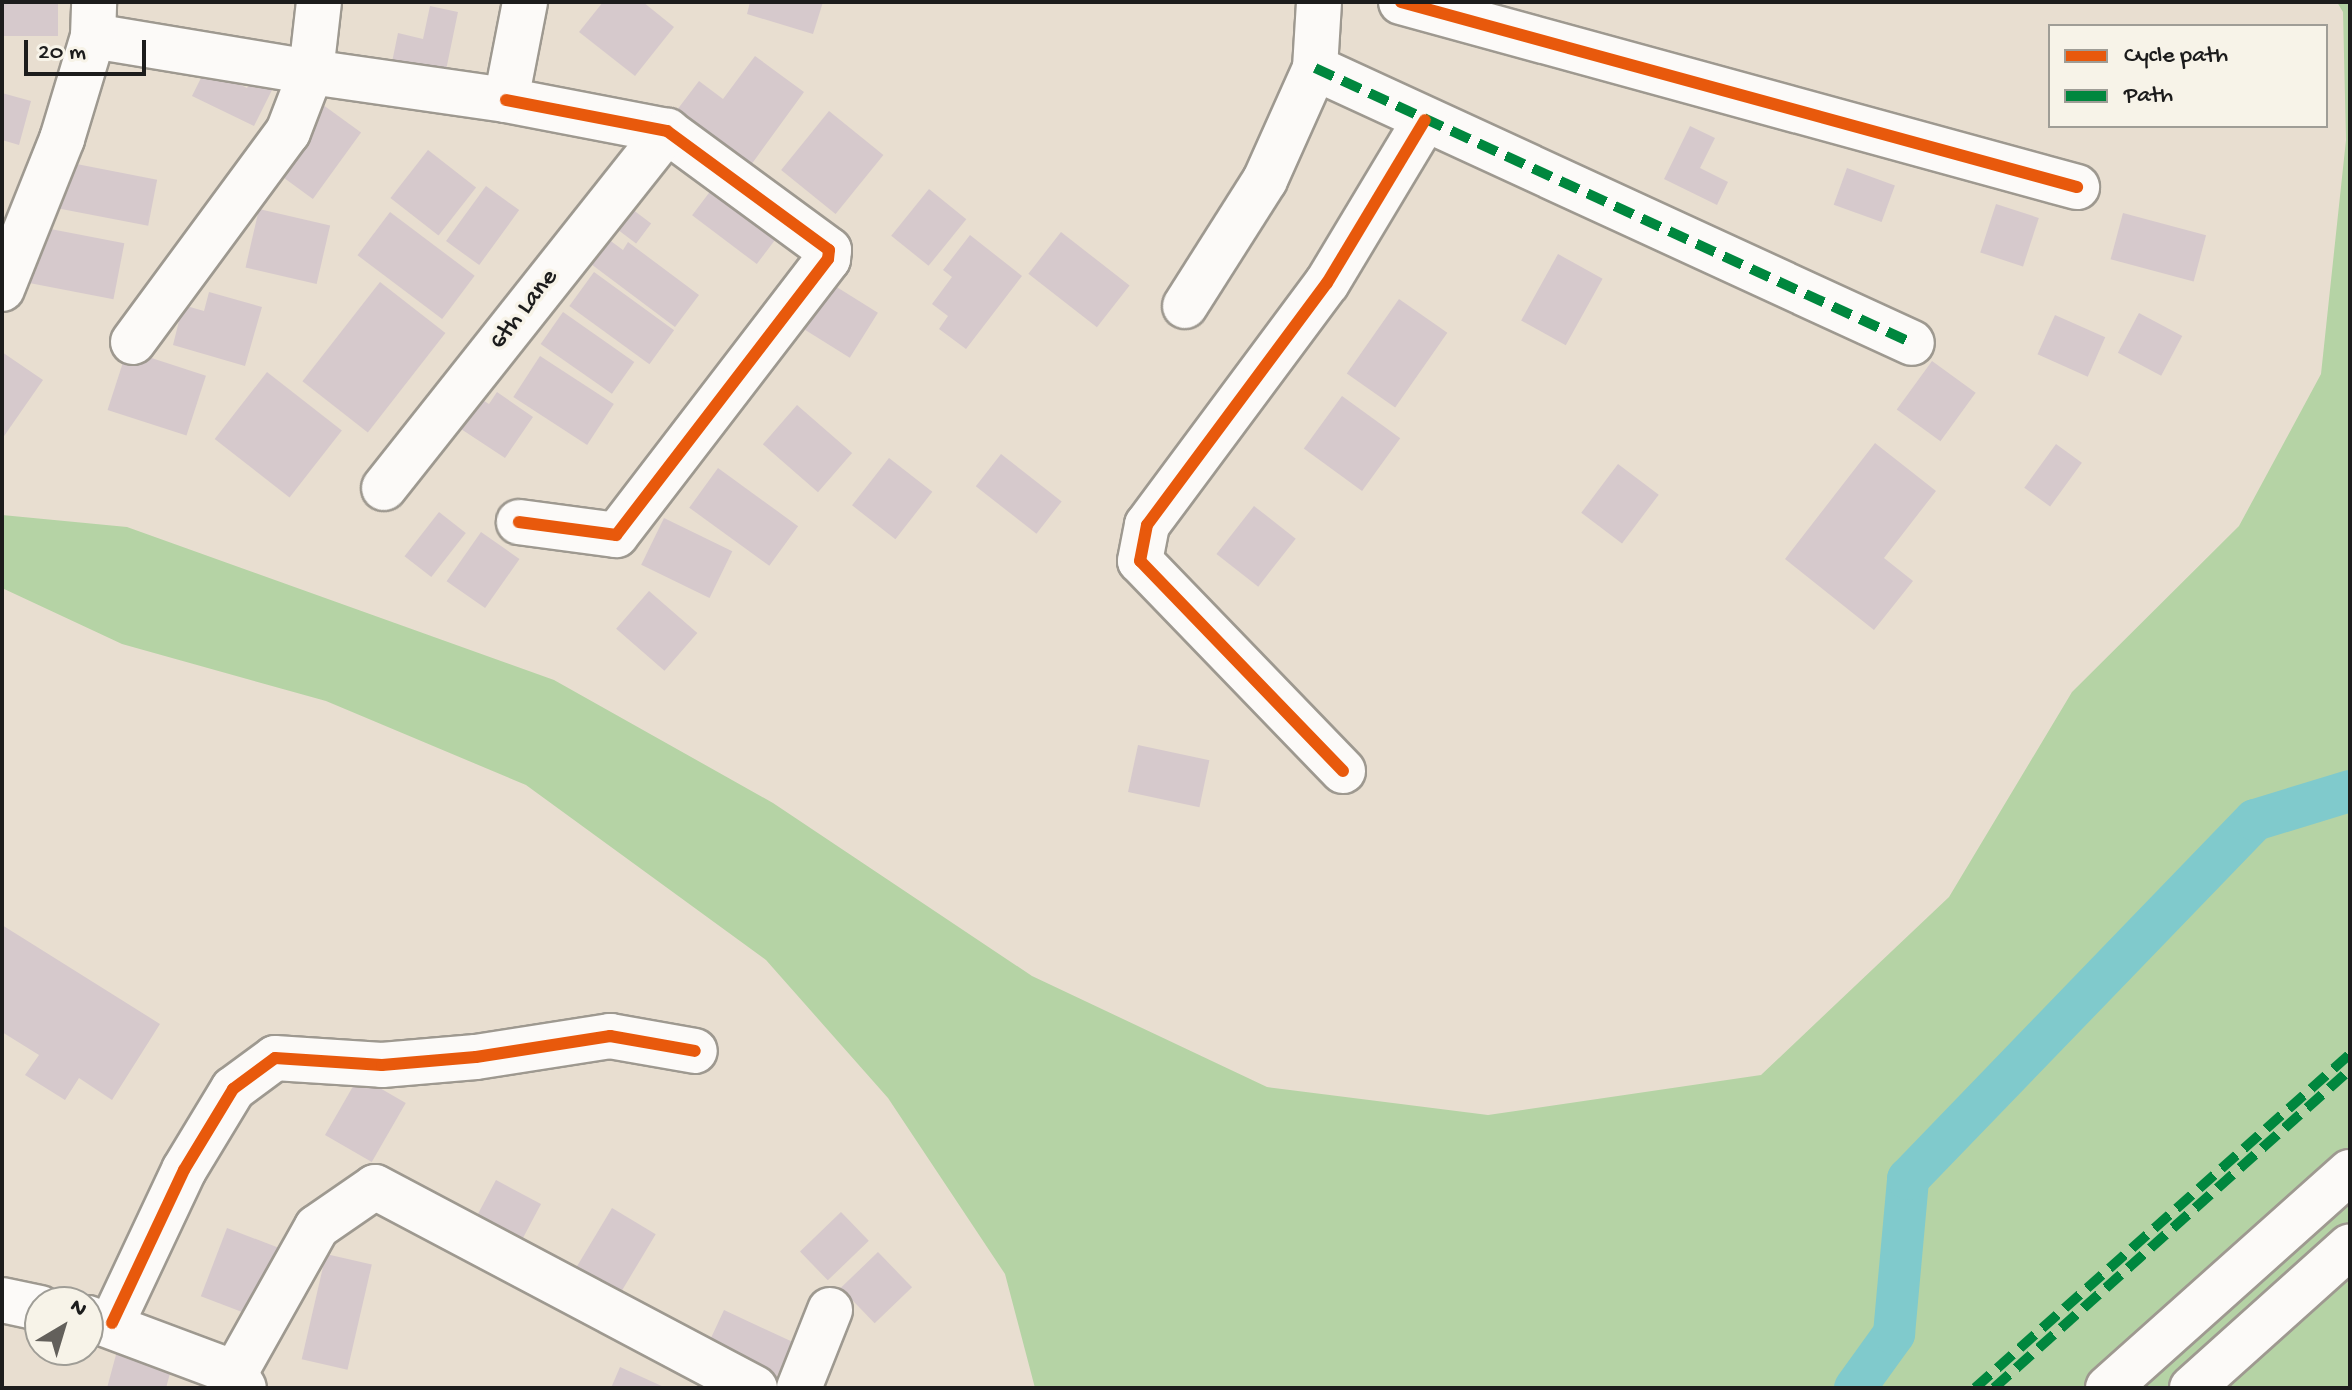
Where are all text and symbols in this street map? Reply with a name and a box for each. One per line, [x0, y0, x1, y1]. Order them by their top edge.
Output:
scale bar [28, 24, 150, 74]
legend [2048, 24, 2328, 128]
text: 20 m [38, 39, 86, 68]
text: Cycle path [2124, 42, 2228, 71]
text: Path [2124, 82, 2173, 111]
street label: 6th Lane [484, 264, 566, 356]
north arrow [24, 1286, 104, 1366]
text: N [64, 1294, 91, 1323]

